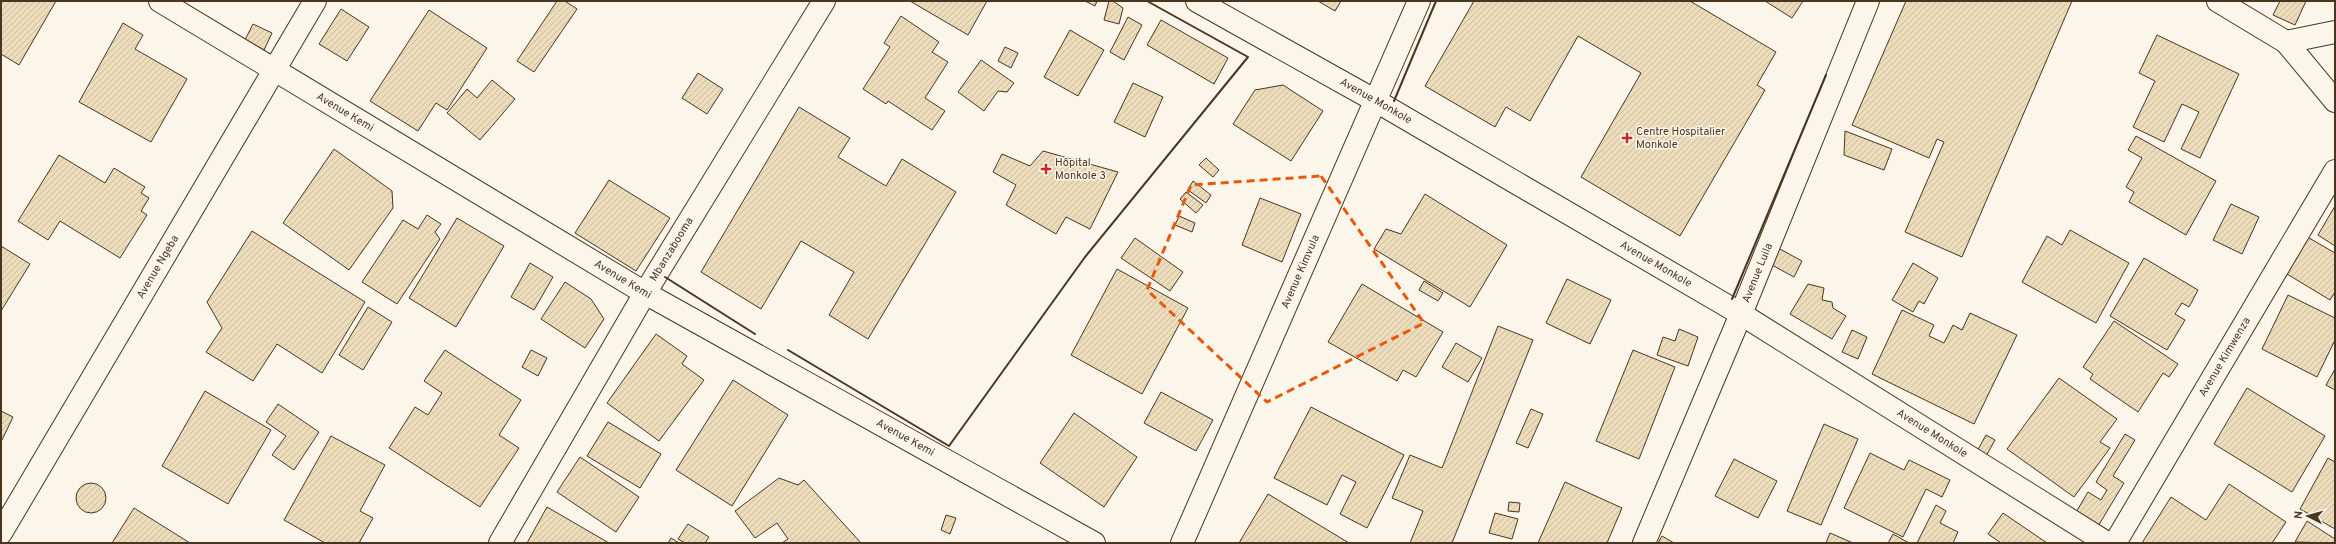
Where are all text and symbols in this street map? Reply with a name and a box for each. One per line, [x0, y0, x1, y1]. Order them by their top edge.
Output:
street label: Avenue Monkole [1337, 75, 1415, 127]
street label: Avenue Kemi [314, 90, 376, 135]
place label: Centre Hospitalier Monkole [1636, 125, 1726, 152]
marker: Centre Hospitalier Monkole [1621, 132, 1633, 144]
place label: Hôpital Monkole 3 [1055, 156, 1106, 183]
marker: Hôpital Monkole 3 [1040, 163, 1052, 175]
street label: Mbanzabooma [647, 215, 697, 284]
street label: Avenue Ngeba [134, 232, 182, 301]
street label: Avenue Kimvula [1278, 232, 1323, 311]
street label: Avenue Monkole [1617, 238, 1694, 291]
street label: Avenue Luila [1739, 241, 1776, 305]
street label: Avenue Kemi [591, 257, 654, 302]
street label: Avenue Kimwenza [2196, 315, 2254, 399]
street label: Avenue Monkole [1894, 406, 1970, 461]
street label: Avenue Kemi [874, 416, 937, 460]
north arrow [2288, 496, 2328, 536]
text: N [2292, 510, 2306, 520]

